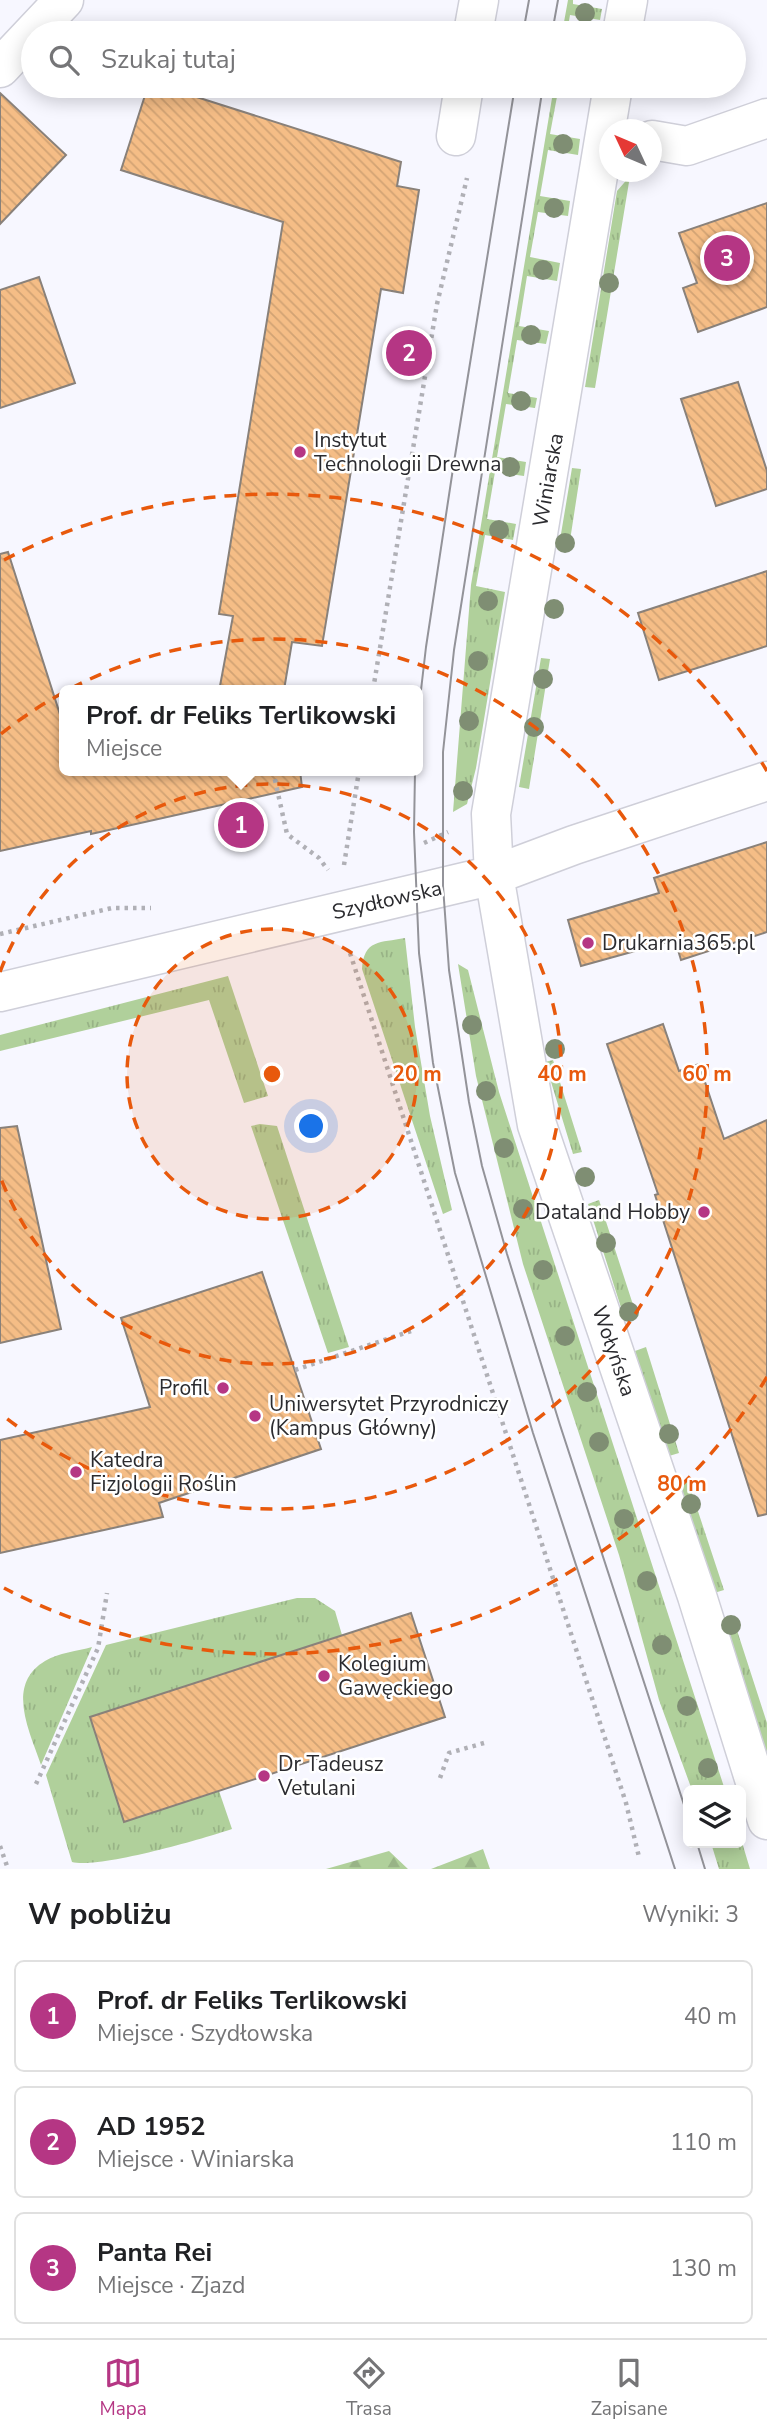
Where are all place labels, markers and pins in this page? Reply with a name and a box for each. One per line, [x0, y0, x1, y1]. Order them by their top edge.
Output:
pin: 3 [704, 232, 750, 284]
pin: 2 [386, 327, 432, 379]
place label: Instytut Technologii Drewna [314, 426, 501, 478]
marker: Instytut Technologii Drewna [292, 444, 308, 460]
pin: 1 [218, 799, 264, 851]
place label: Drukarnia365.pl [602, 929, 756, 957]
marker: Drukarnia365.pl [580, 935, 596, 951]
centre of rings [260, 1062, 284, 1086]
place label: Dataland Hobby [535, 1198, 690, 1226]
marker: Dataland Hobby [696, 1204, 712, 1220]
place label: Profil [159, 1374, 210, 1402]
marker: Profil [215, 1380, 231, 1396]
place label: Uniwersytet Przyrodniczy (Kampus Główny) [269, 1390, 509, 1442]
marker: Uniwersytet Przyrodniczy (Kampus Główny) [247, 1408, 263, 1424]
place label: Katedra Fizjologii Roślin [90, 1446, 237, 1498]
marker: Katedra Fizjologii Roślin [68, 1464, 84, 1480]
place label: Kolegium Gawęckiego [338, 1650, 453, 1702]
marker: Kolegium Gawęckiego [316, 1668, 332, 1684]
place label: Dr Tadeusz Vetulani [277, 1750, 384, 1802]
marker: Dr Tadeusz Vetulani [256, 1768, 272, 1784]

